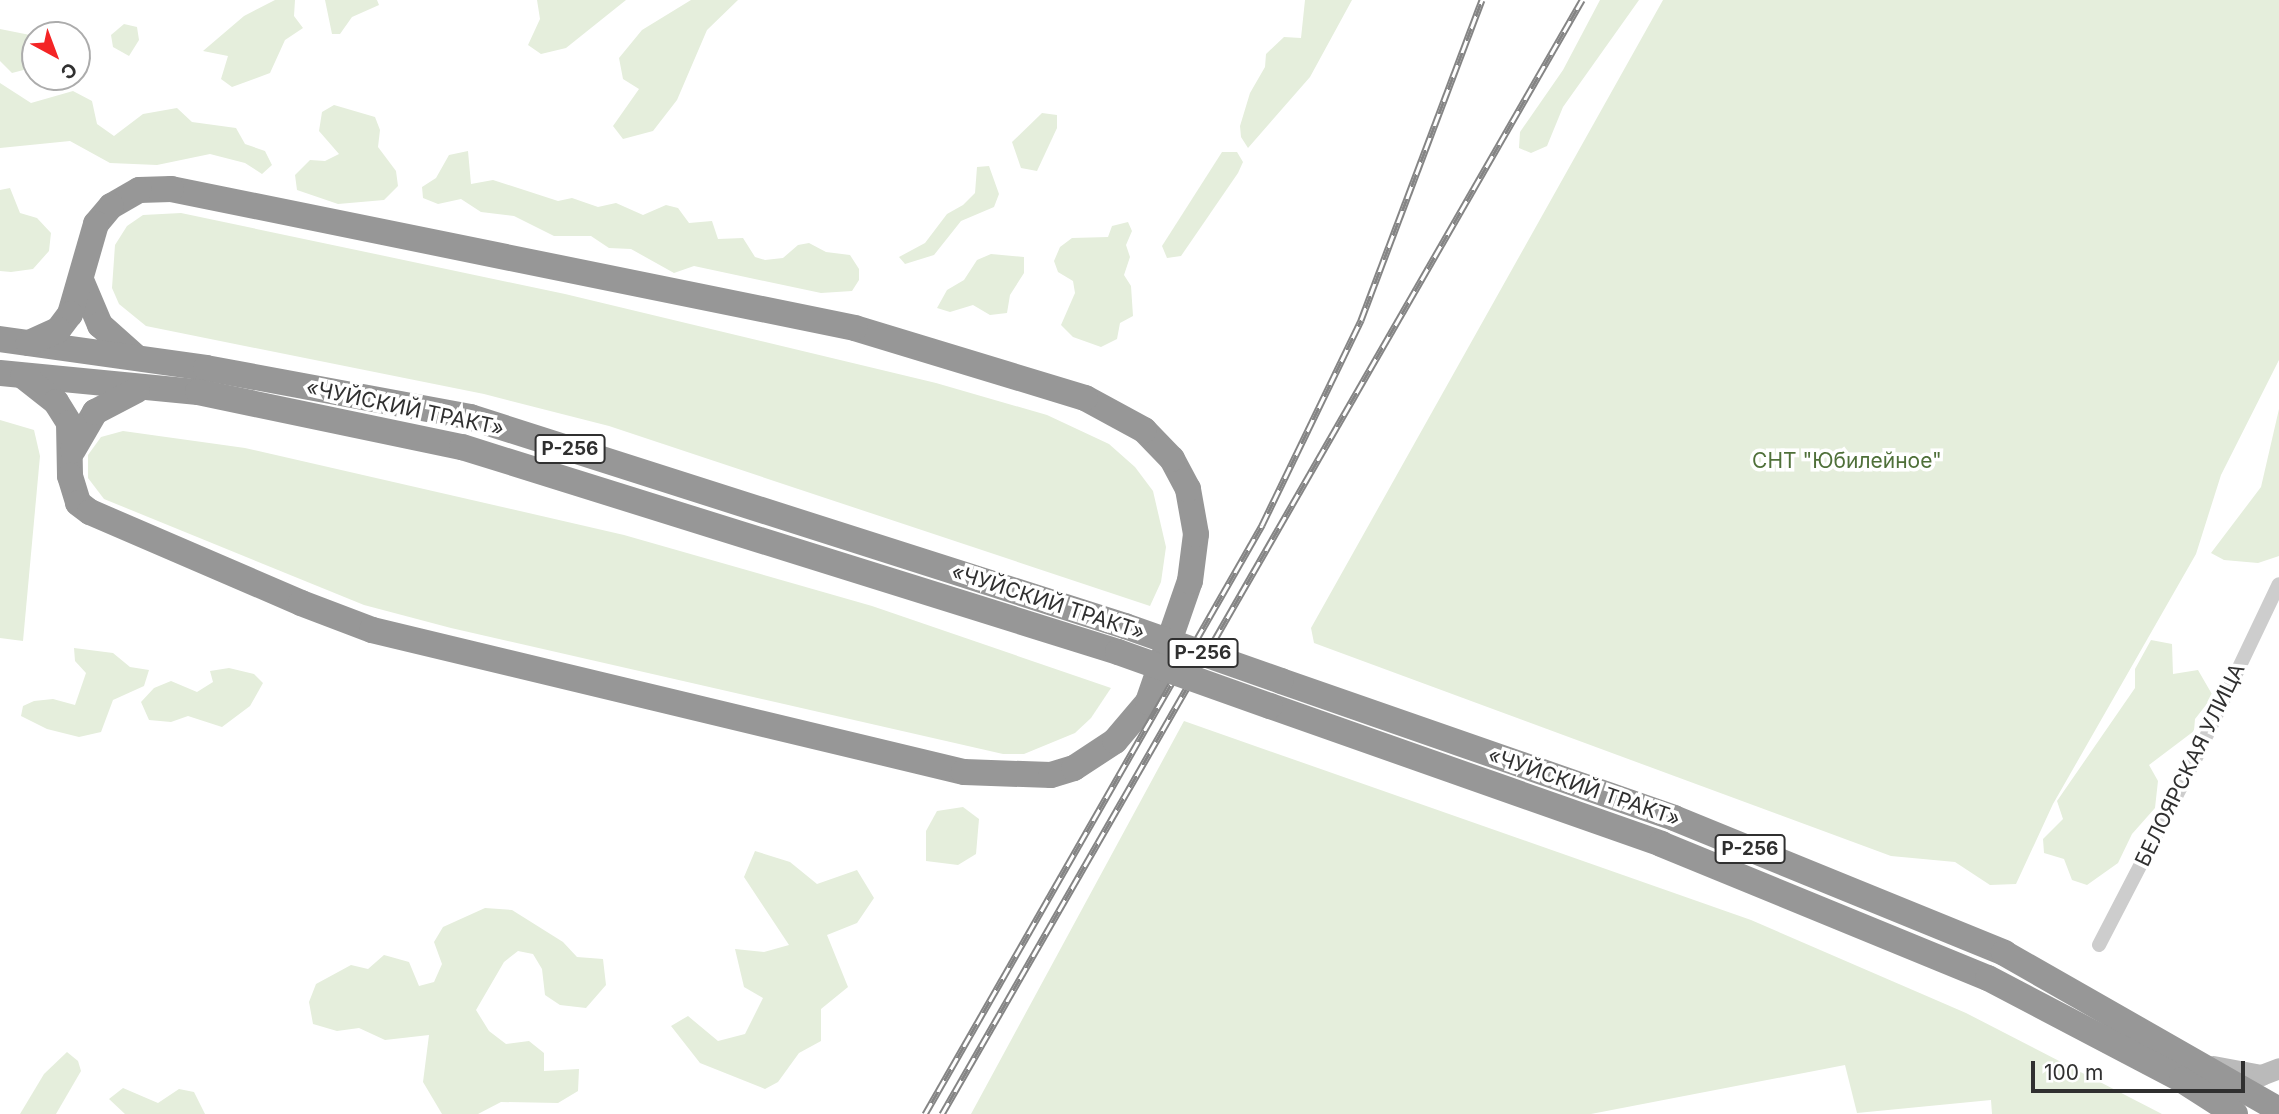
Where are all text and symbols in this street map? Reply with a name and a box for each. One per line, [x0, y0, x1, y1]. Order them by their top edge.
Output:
north arrow [21, 21, 91, 91]
text: С [56, 57, 82, 84]
street label: «ЧУЙСКИЙ ТРАКТ» [304, 375, 506, 441]
road number: Р-256 [533, 433, 607, 464]
park label: СНТ "Юбилейное" [1752, 448, 1942, 474]
street label: «ЧУЙСКИЙ ТРАКТ» [948, 559, 1148, 645]
road number: Р-256 [1166, 638, 1240, 668]
street label: БЕЛОЯРСКАЯ УЛИЦА [2130, 659, 2250, 871]
street label: «ЧУЙСКИЙ ТРАКТ» [1485, 742, 1683, 832]
road number: Р-256 [1713, 834, 1787, 864]
scale bar [2034, 1048, 2248, 1092]
text: 100 m [2044, 1060, 2103, 1085]

